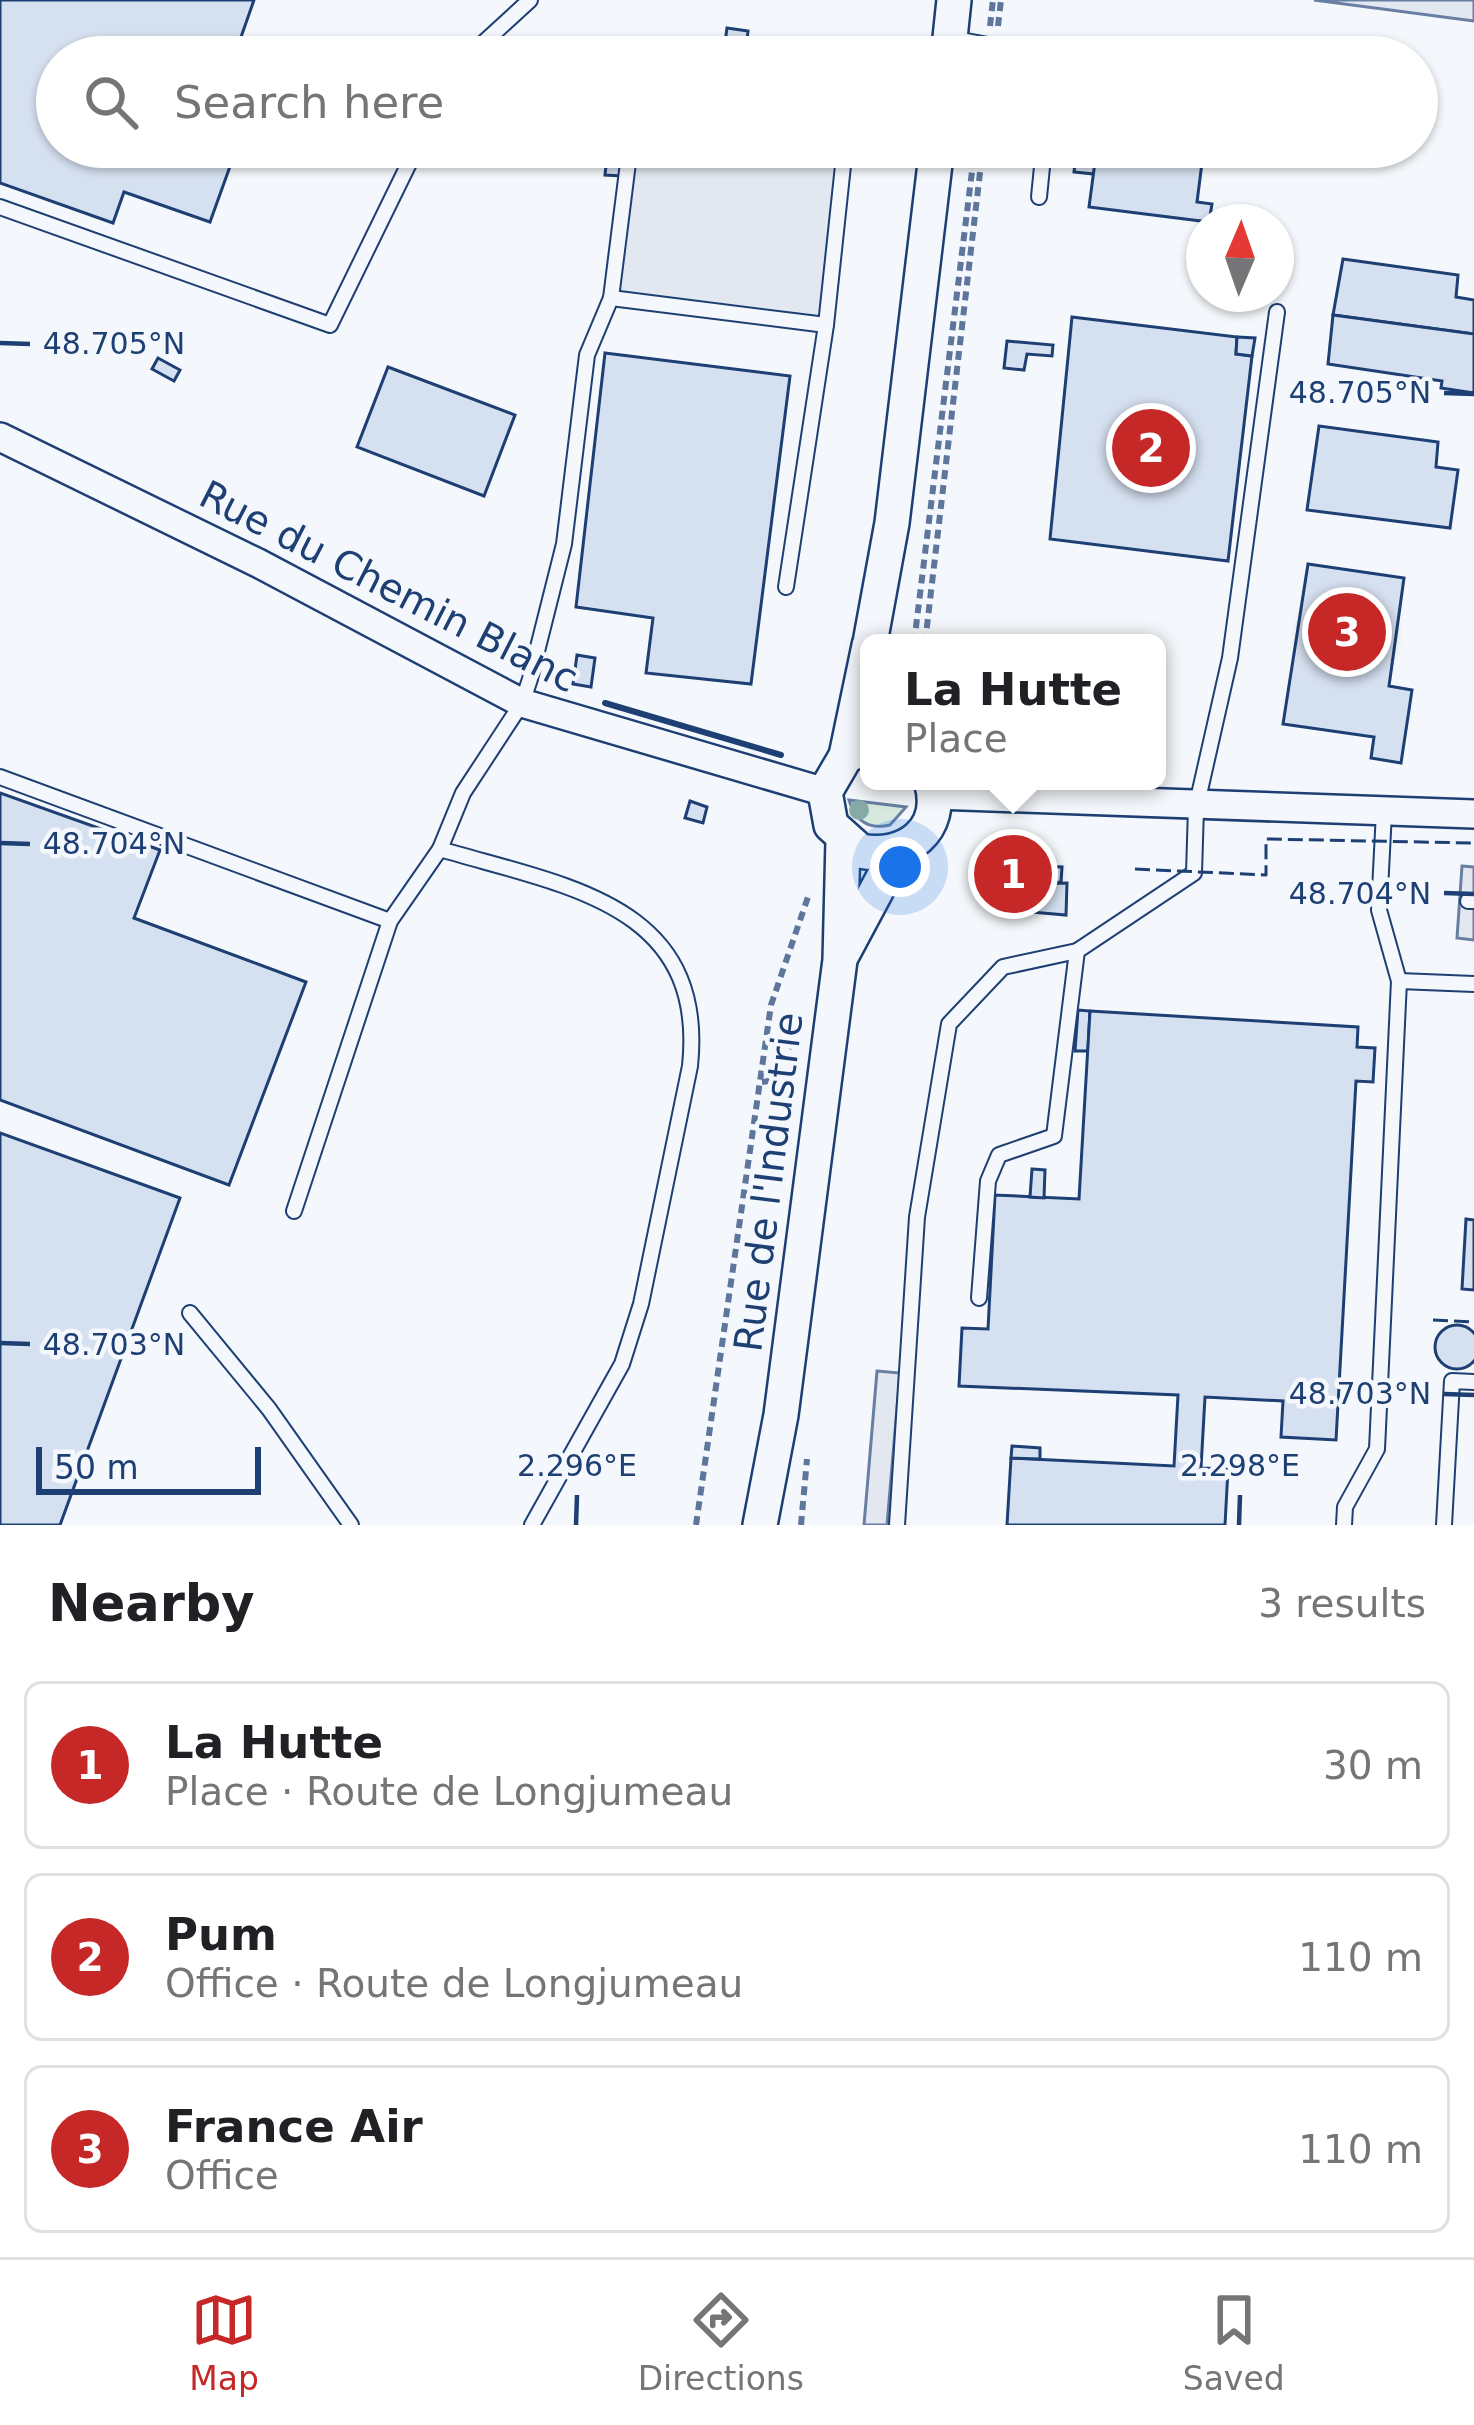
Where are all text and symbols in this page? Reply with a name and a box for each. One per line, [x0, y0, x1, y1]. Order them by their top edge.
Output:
search box [36, 36, 1438, 168]
icon: search [78, 69, 144, 135]
text: Search here [174, 76, 444, 129]
north arrow [1186, 204, 1294, 312]
text: 48.705°N [43, 326, 185, 361]
text: 48.705°N [1289, 375, 1431, 410]
pin: 2 [1112, 403, 1190, 493]
street label: Rue du Chemin Blanc [192, 472, 585, 701]
pin: 3 [1308, 587, 1386, 677]
popup [860, 634, 1166, 790]
text: La Hutte [904, 663, 1122, 716]
text: Place [904, 716, 1008, 761]
text: 48.704°N [43, 826, 185, 861]
pin: 1 [974, 829, 1052, 919]
your location [870, 837, 930, 897]
text: 48.704°N [1289, 876, 1431, 911]
street label: Rue de l'Industrie [725, 1010, 812, 1354]
text: 48.703°N [43, 1327, 185, 1362]
text: 48.703°N [1289, 1376, 1431, 1411]
scale bar [36, 1441, 261, 1494]
text: 50 m [54, 1448, 139, 1487]
text: 2.296°E [517, 1448, 637, 1483]
text: 2.298°E [1180, 1448, 1300, 1483]
text: Nearby [48, 1574, 255, 1633]
text: 3 results [1258, 1581, 1426, 1626]
text: La Hutte [165, 1716, 383, 1769]
text: 1 [76, 1743, 104, 1788]
text: 30 m [1323, 1743, 1423, 1788]
text: Place · Route de Longjumeau [165, 1769, 733, 1814]
text: Pum [165, 1908, 277, 1961]
text: 2 [76, 1935, 104, 1980]
text: 110 m [1298, 1935, 1423, 1980]
text: Office · Route de Longjumeau [165, 1961, 743, 2006]
text: France Air [165, 2100, 423, 2153]
text: 3 [76, 2127, 104, 2172]
text: 110 m [1298, 2127, 1423, 2172]
text: Office [165, 2153, 279, 2198]
tab: Map [189, 2287, 259, 2398]
tab: Directions [638, 2287, 804, 2398]
tab: Saved [1183, 2287, 1285, 2398]

